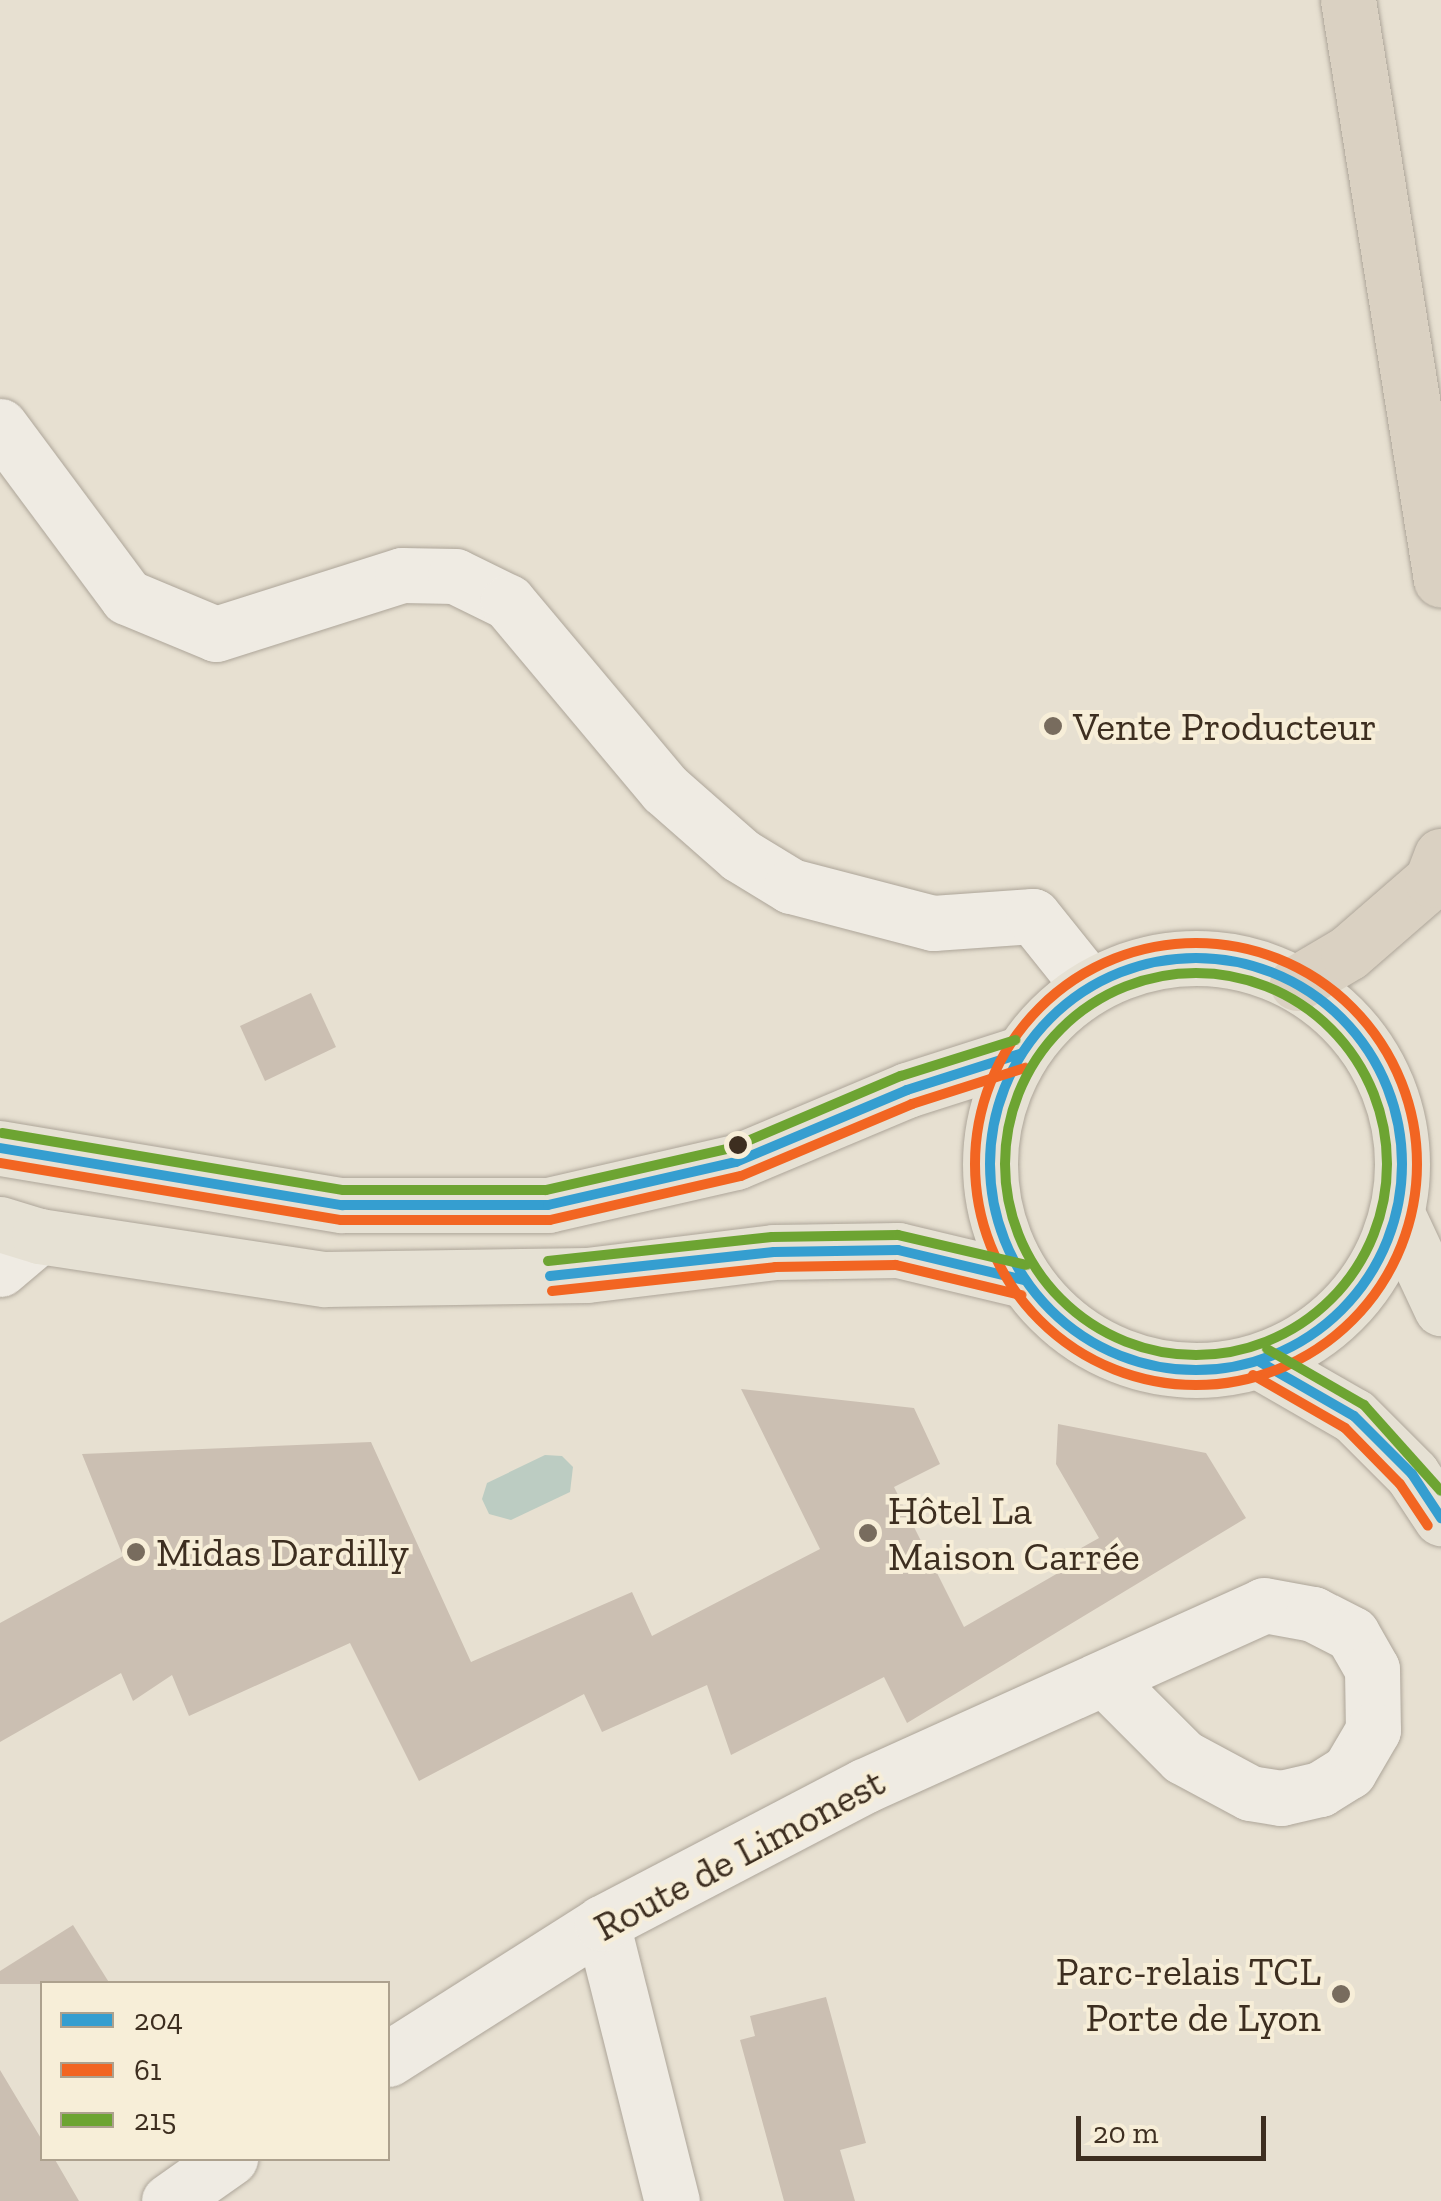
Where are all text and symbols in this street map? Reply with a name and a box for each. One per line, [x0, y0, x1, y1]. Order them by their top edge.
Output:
place label: Vente Producteur [1073, 702, 1377, 750]
marker: Vente Producteur [1042, 715, 1064, 737]
unlabelled marker [728, 1135, 748, 1155]
place label: Hôtel La Maison Carrée [888, 1486, 1140, 1580]
marker: Hôtel La Maison Carrée [857, 1522, 879, 1544]
place label: Midas Dardilly [156, 1528, 409, 1576]
marker: Midas Dardilly [125, 1541, 147, 1563]
street label: Route de Limonest [586, 1757, 892, 1951]
place label: Parc-relais TCL Porte de Lyon [1055, 1947, 1321, 2041]
legend [40, 1981, 390, 2161]
marker: Parc-relais TCL Porte de Lyon [1330, 1983, 1352, 2005]
text: 204 [134, 2002, 183, 2038]
text: 61 [134, 2052, 161, 2088]
scale bar [1081, 2096, 1271, 2158]
text: 215 [134, 2102, 176, 2138]
text: 20 m [1093, 2115, 1158, 2151]

